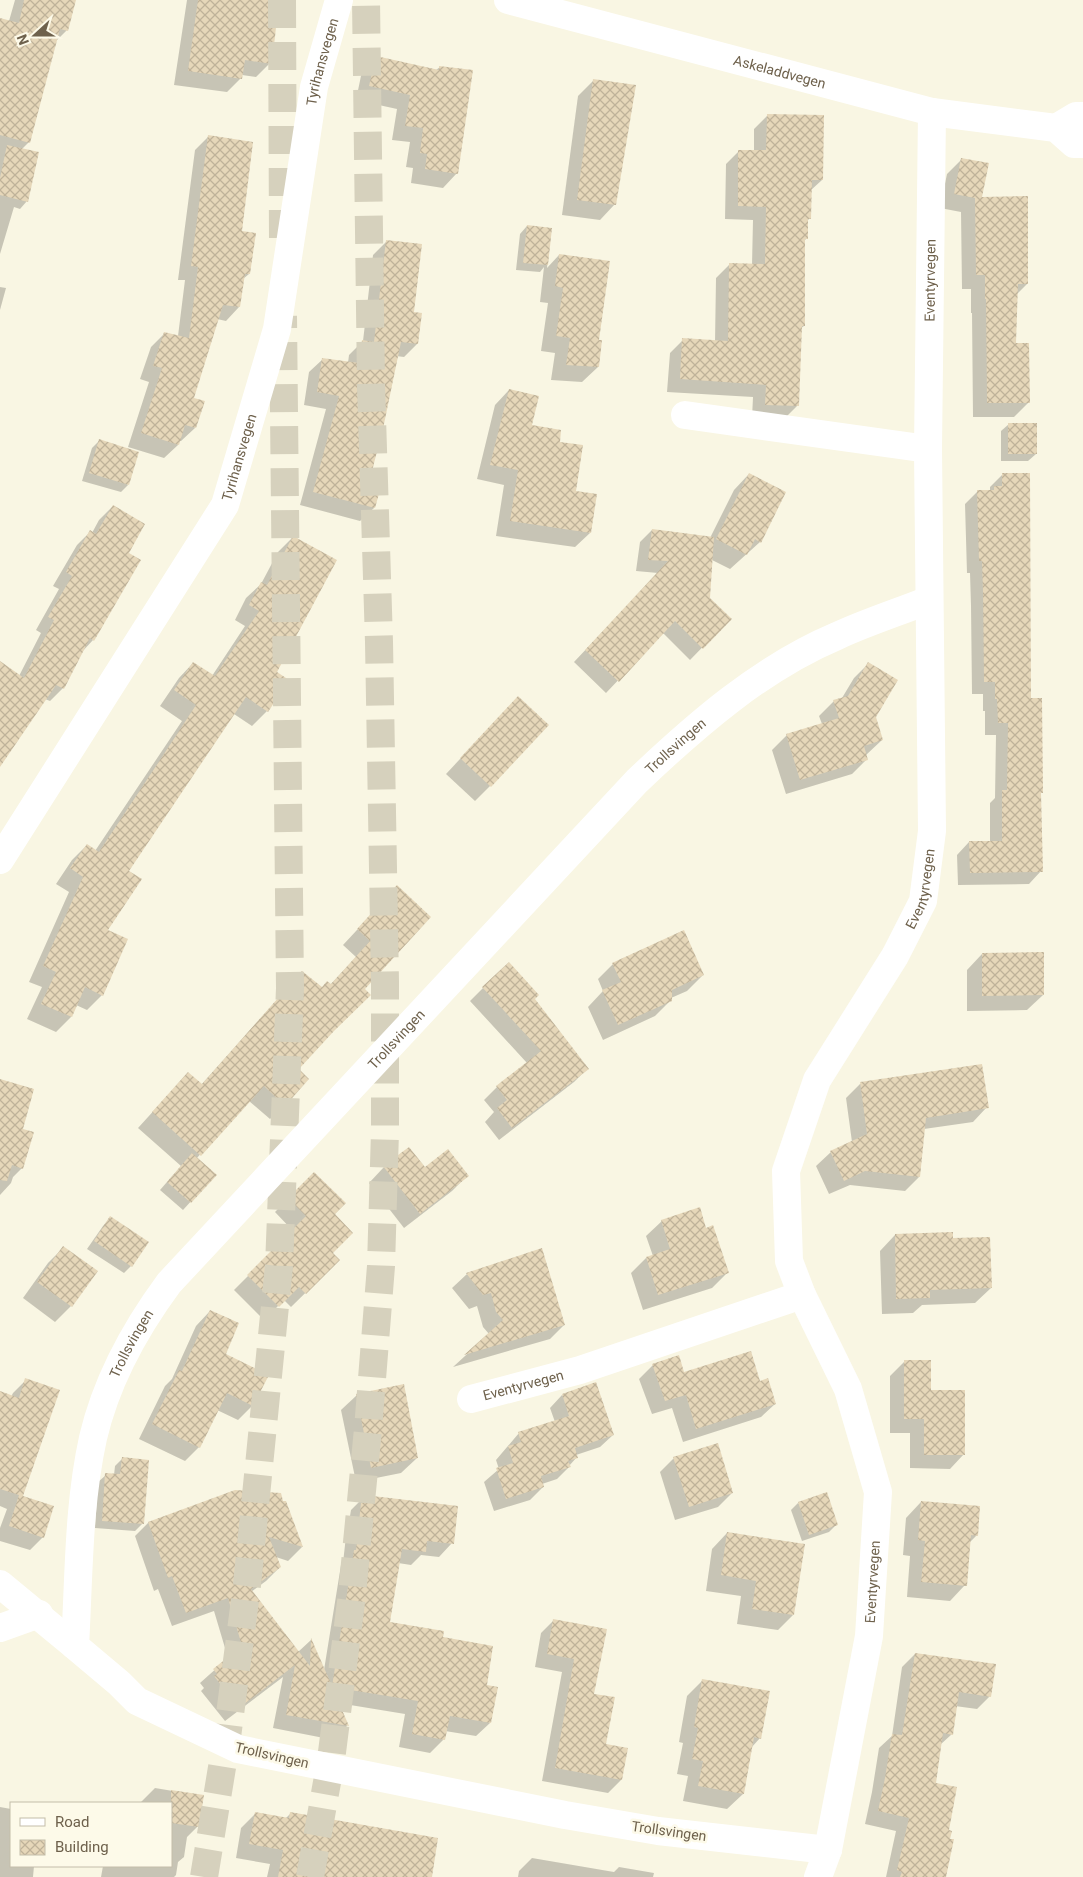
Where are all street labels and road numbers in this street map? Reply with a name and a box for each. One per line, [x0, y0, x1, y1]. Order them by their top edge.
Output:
street label: Tyrihansvegen [303, 16, 341, 107]
street label: Askeladdvegen [732, 52, 828, 92]
street label: Eventyrvegen [922, 239, 938, 322]
street label: Tyrihansvegen [219, 412, 260, 503]
street label: Trollsvingen [642, 715, 709, 777]
street label: Eventyrvegen [902, 848, 938, 932]
street label: Trollsvingen [365, 1006, 428, 1072]
street label: Trollsvingen [106, 1306, 156, 1380]
street label: Eventyrvegen [481, 1367, 565, 1404]
street label: Eventyrvegen [862, 1540, 883, 1624]
street label: Trollsvingen [233, 1739, 311, 1771]
street label: Trollsvingen [631, 1818, 707, 1844]

